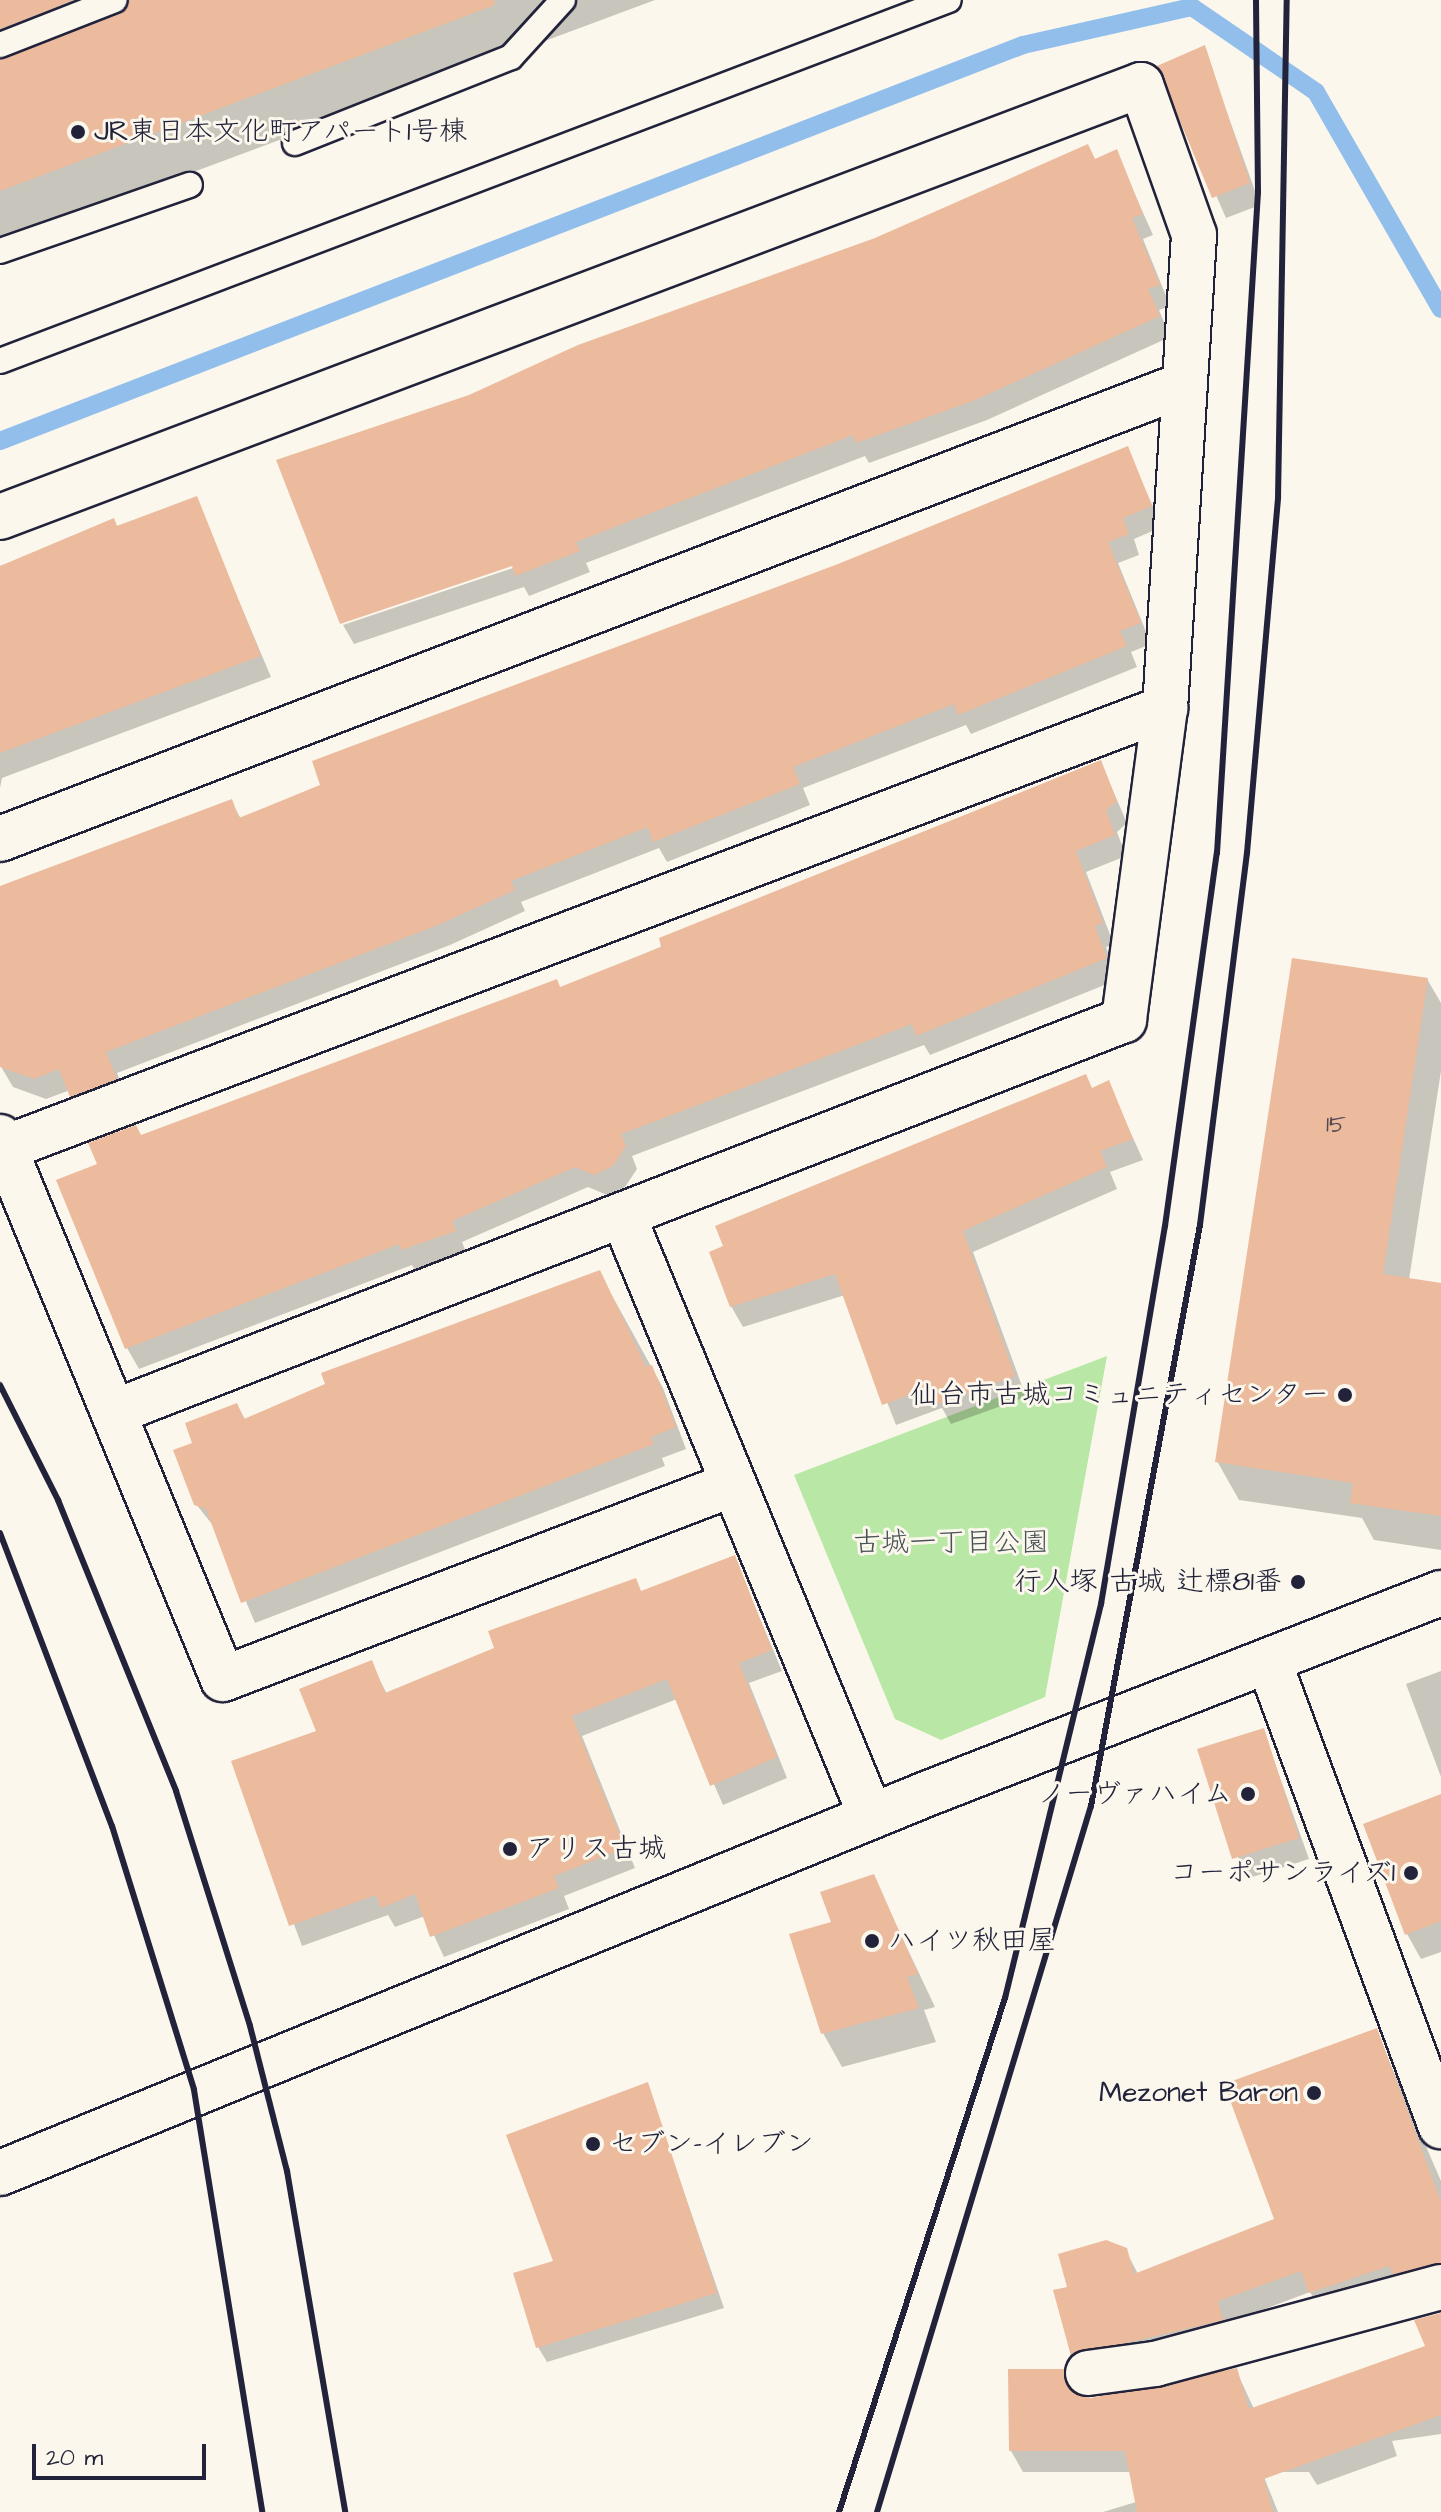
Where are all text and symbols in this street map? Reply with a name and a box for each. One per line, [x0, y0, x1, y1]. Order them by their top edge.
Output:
place label: JR東日本文化町アパート1号棟 [94, 115, 468, 149]
marker: JR東日本文化町アパート1号棟 [69, 123, 87, 141]
house number: 15 [1326, 1112, 1346, 1140]
place label: 仙台市古城コミュニティセンター [909, 1378, 1329, 1412]
marker: 仙台市古城コミュニティセンター [1336, 1386, 1354, 1404]
park label: 古城一丁目公園 [853, 1526, 1049, 1560]
place label: 行人塚 古城 辻標81番 [1014, 1565, 1282, 1599]
marker: 行人塚 古城 辻標81番 [1289, 1573, 1307, 1591]
place label: ノーヴァハイム [1036, 1777, 1232, 1811]
marker: ノーヴァハイム [1239, 1785, 1257, 1803]
place label: アリス古城 [526, 1832, 666, 1866]
marker: アリス古城 [501, 1840, 519, 1858]
place label: コーポサンライズ1 [1167, 1856, 1395, 1890]
marker: コーポサンライズ1 [1402, 1864, 1420, 1882]
place label: ハイツ秋田屋 [888, 1924, 1056, 1958]
marker: ハイツ秋田屋 [863, 1932, 881, 1950]
place label: Mezonet Baron [1099, 2076, 1298, 2110]
marker: Mezonet Baron [1305, 2084, 1323, 2102]
place label: セブン-イレブン [609, 2127, 814, 2161]
marker: セブン-イレブン [584, 2135, 602, 2153]
scale bar [36, 2428, 210, 2478]
text: 20 m [46, 2441, 103, 2475]

